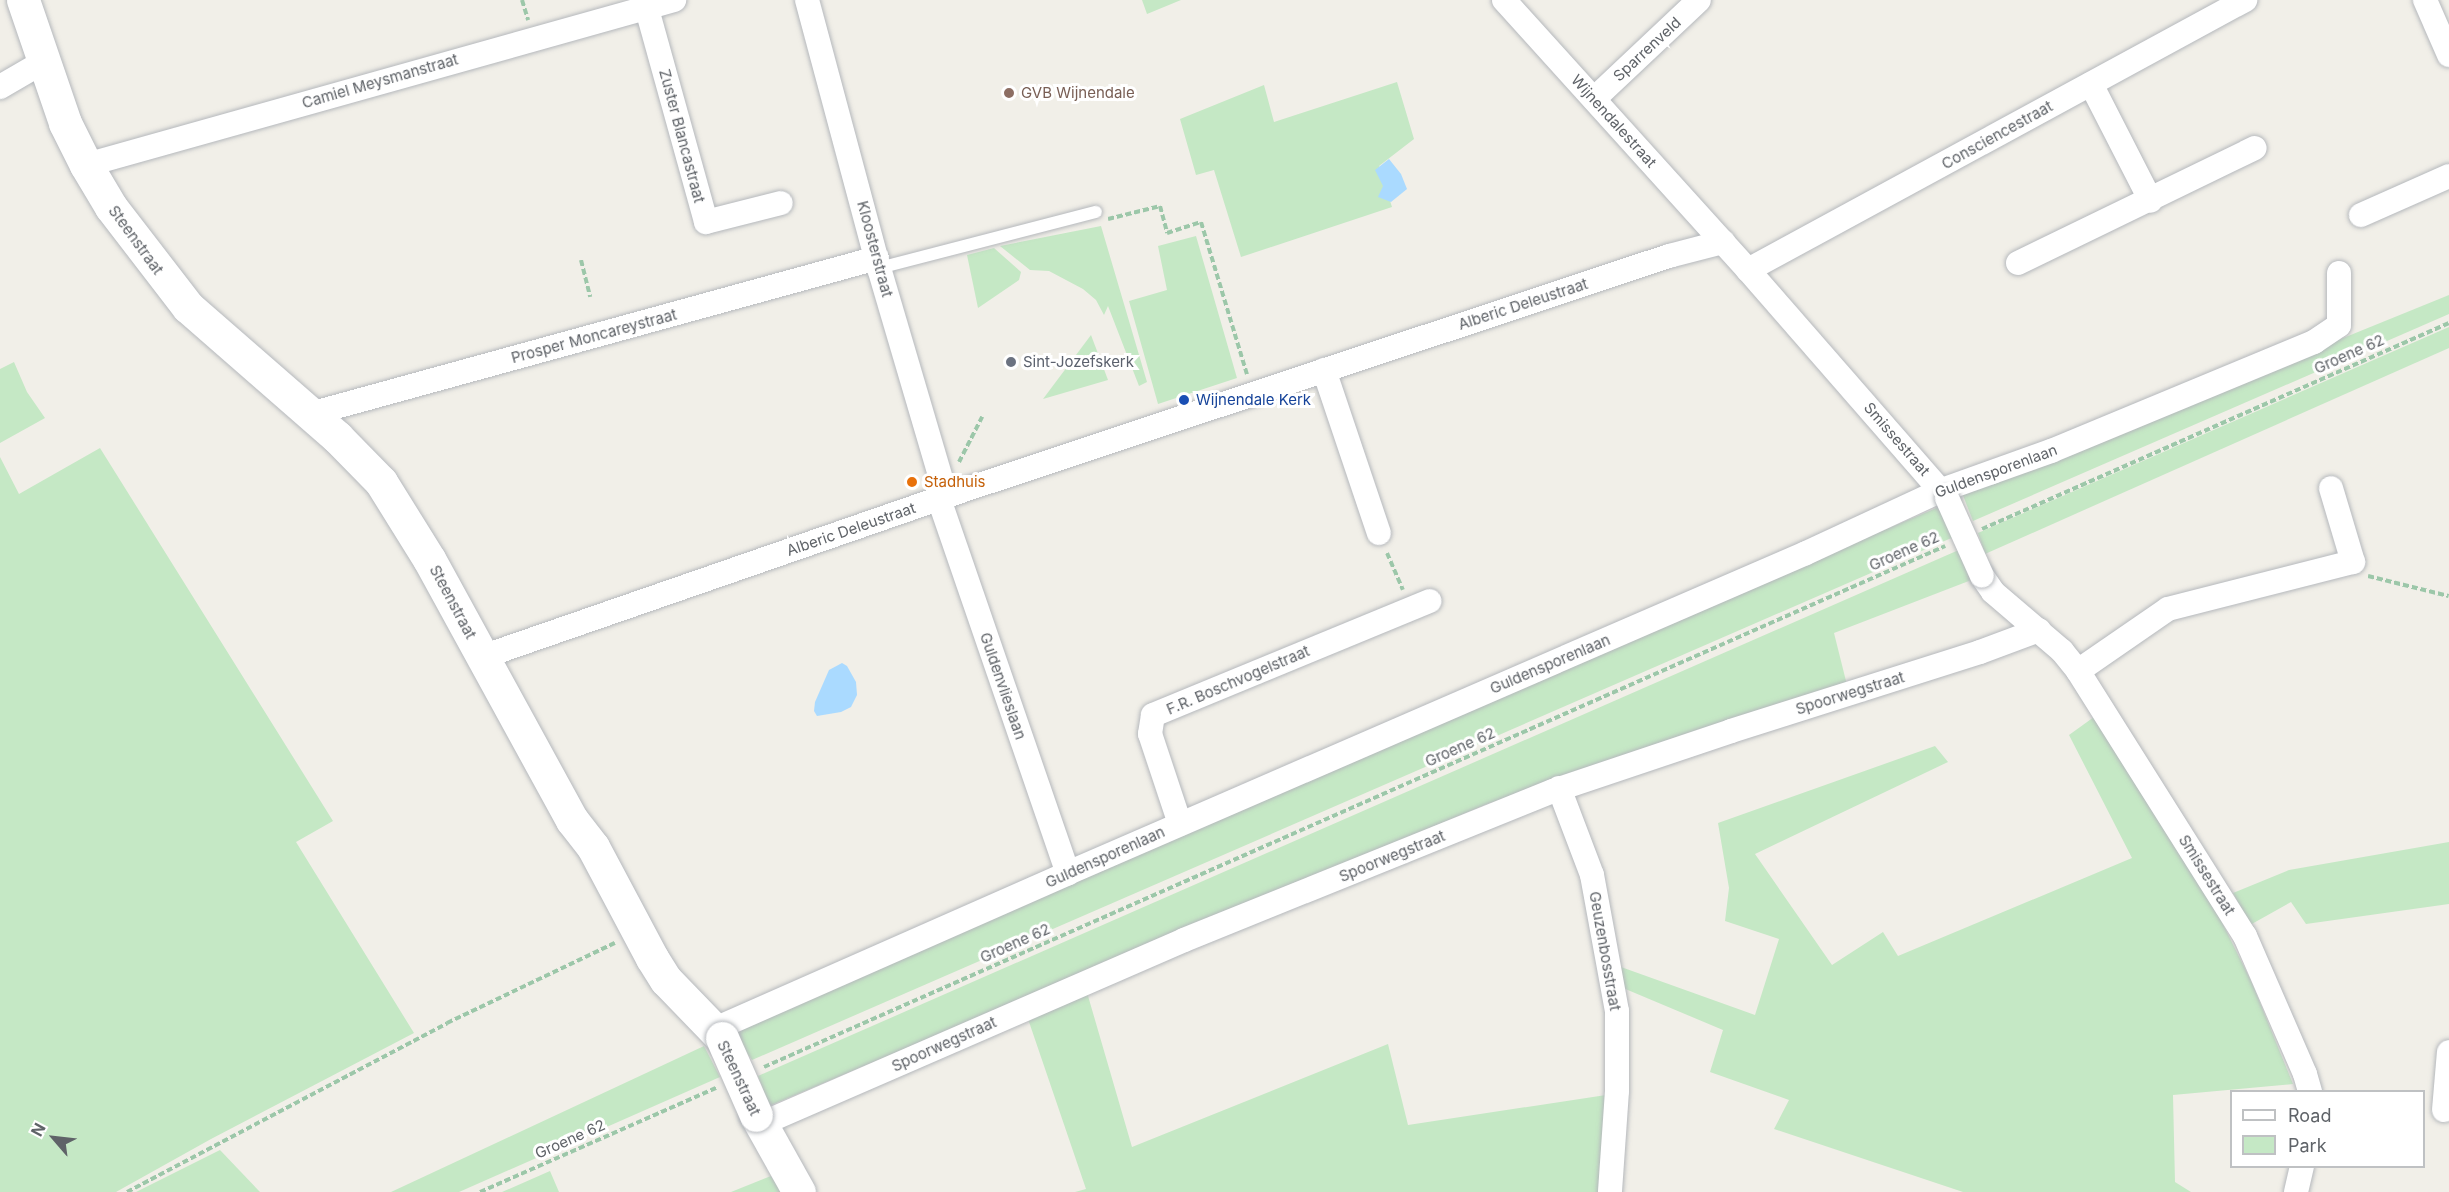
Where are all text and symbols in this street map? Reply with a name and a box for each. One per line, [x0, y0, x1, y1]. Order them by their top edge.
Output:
street label: Sparrenveld [1610, 13, 1684, 85]
street label: Camiel Meysmanstraat [300, 50, 460, 112]
street label: Zuster Blancastraat [655, 67, 709, 205]
street label: Wijnendalestraat [1568, 71, 1660, 171]
place label: GVB Wijnendale [1021, 84, 1135, 102]
marker: GVB Wijnendale [1002, 86, 1016, 100]
street label: Consciencestraat [1938, 97, 2056, 173]
street label: Kloosterstraat [853, 199, 897, 299]
street label: Steenstraat [105, 202, 167, 278]
street label: Alberic Deleustraat [1456, 275, 1590, 333]
street label: Prosper Moncareystraat [509, 305, 679, 367]
street label: Groene 62 [2311, 331, 2387, 377]
place label: Sint-Jozefskerk [1023, 353, 1134, 371]
marker: Sint-Jozefskerk [1004, 355, 1018, 369]
place label: Wijnendale Kerk [1196, 391, 1311, 409]
marker: Wijnendale Kerk [1177, 393, 1191, 407]
street label: Smissestraat [1860, 399, 1934, 479]
street label: Guldensporenlaan [1932, 440, 2060, 502]
place label: Stadhuis [924, 473, 986, 491]
marker: Stadhuis [905, 475, 919, 489]
street label: Alberic Deleustraat [784, 498, 918, 560]
street label: Groene 62 [1866, 528, 1942, 574]
street label: Steenstraat [426, 562, 480, 642]
street label: Guldenvlieslaan [976, 630, 1030, 742]
street label: Guldensporenlaan [1487, 631, 1613, 697]
street label: F.R. Boschvogelstraat [1164, 642, 1312, 718]
street label: Spoorwegstraat [1793, 668, 1907, 718]
street label: Groene 62 [1422, 724, 1498, 770]
street label: Guldensporenlaan [1042, 823, 1168, 891]
street label: Spoorwegstraat [1336, 827, 1448, 885]
street label: Smissestraat [2175, 832, 2239, 918]
street label: Geuzenbosstraat [1586, 890, 1624, 1012]
street label: Groene 62 [977, 920, 1053, 966]
street label: Spoorwegstraat [889, 1013, 999, 1075]
street label: Steenstraat [714, 1038, 764, 1118]
legend [2230, 1090, 2425, 1168]
text: Road [2288, 1105, 2331, 1126]
north arrow [24, 1108, 84, 1168]
street label: Groene 62 [532, 1116, 608, 1162]
text: N [26, 1119, 50, 1140]
text: Park [2288, 1135, 2327, 1156]

